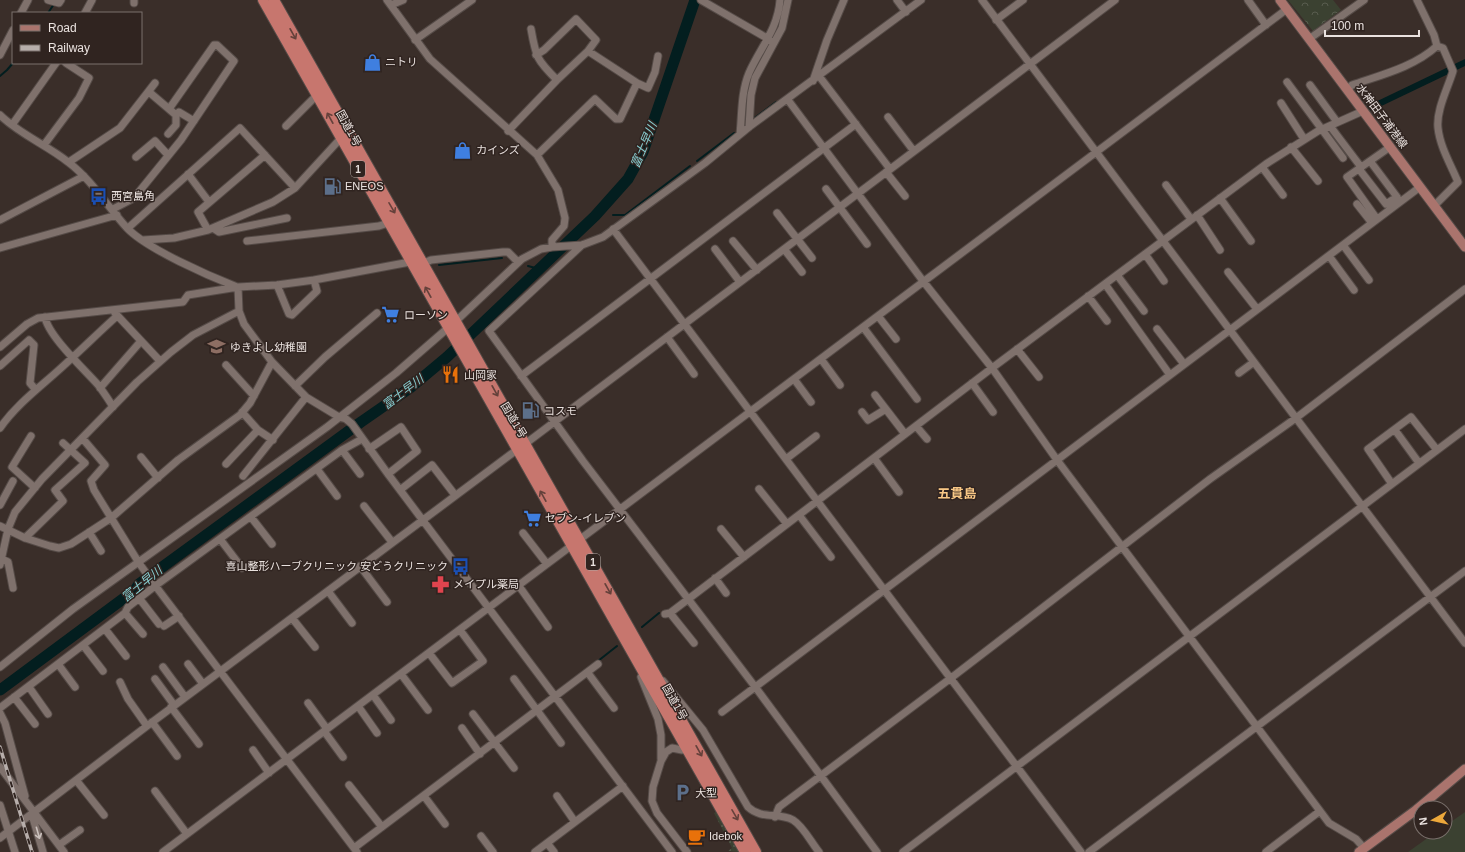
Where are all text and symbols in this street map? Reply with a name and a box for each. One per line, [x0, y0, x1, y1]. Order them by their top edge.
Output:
legend [12, 12, 142, 64]
scale bar [1325, 12, 1419, 38]
text: 100 m [1331, 19, 1364, 33]
text: Road [48, 21, 77, 35]
one-way arrow [290, 28, 298, 40]
text: Railway [48, 41, 90, 55]
shop icon: ニトリ [362, 52, 382, 72]
place label: ニトリ [385, 56, 418, 68]
street label: 水神田子浦港線 [1354, 82, 1410, 150]
street label: 国道1号 [334, 108, 364, 148]
one-way arrow [325, 112, 333, 124]
water label: 富士早川 [628, 118, 661, 170]
shop icon: カインズ [453, 140, 473, 160]
place label: カインズ [476, 144, 520, 156]
road number: 1 [351, 161, 365, 177]
fuel station icon: ENEOS [322, 176, 342, 196]
place label: ENEOS [345, 180, 384, 192]
bus stop icon: 西宮島角 [88, 186, 108, 206]
place label: 西宮島角 [111, 190, 155, 202]
one-way arrow [388, 202, 396, 214]
one-way arrow [423, 286, 431, 298]
supermarket icon: ローソン [381, 305, 401, 325]
place label: ローソン [404, 309, 448, 321]
school or university icon: ゆきよし幼稚園 [207, 337, 227, 357]
place label: ゆきよし幼稚園 [230, 341, 307, 353]
restaurant icon: 山岡家 [441, 365, 461, 385]
place label: 山岡家 [464, 369, 497, 381]
water label: 富士早川 [380, 371, 428, 412]
one-way arrow [492, 385, 500, 397]
street label: 国道1号 [499, 400, 529, 440]
fuel station icon: コスモ [521, 401, 541, 421]
place label: コスモ [544, 405, 577, 417]
district label: 五貫島 [937, 486, 977, 501]
one-way arrow [539, 490, 547, 502]
supermarket icon: セブン-イレブン [522, 508, 542, 528]
place label: セブン-イレブン [545, 512, 626, 524]
road number: 1 [586, 554, 600, 570]
bus stop icon: 喜山整形ハーブクリニック 安どうクリニック [451, 556, 471, 576]
place label: 喜山整形ハーブクリニック 安どうクリニック [226, 560, 448, 572]
water label: 富士早川 [119, 562, 167, 605]
pharmacy icon: メイプル薬局 [430, 574, 450, 594]
place label: メイプル薬局 [453, 578, 519, 590]
one-way arrow [605, 583, 612, 595]
street label: 国道1号 [660, 682, 690, 722]
one-way arrow [696, 745, 703, 757]
parking icon: 大型 [672, 783, 692, 803]
place label: 大型 [695, 787, 717, 799]
north arrow [1413, 800, 1453, 840]
one-way arrow [732, 809, 740, 821]
text: N [1417, 817, 1430, 826]
cafe icon: Idebok [686, 826, 706, 846]
one-way arrow [35, 827, 42, 840]
place label: Idebok [709, 830, 743, 842]

